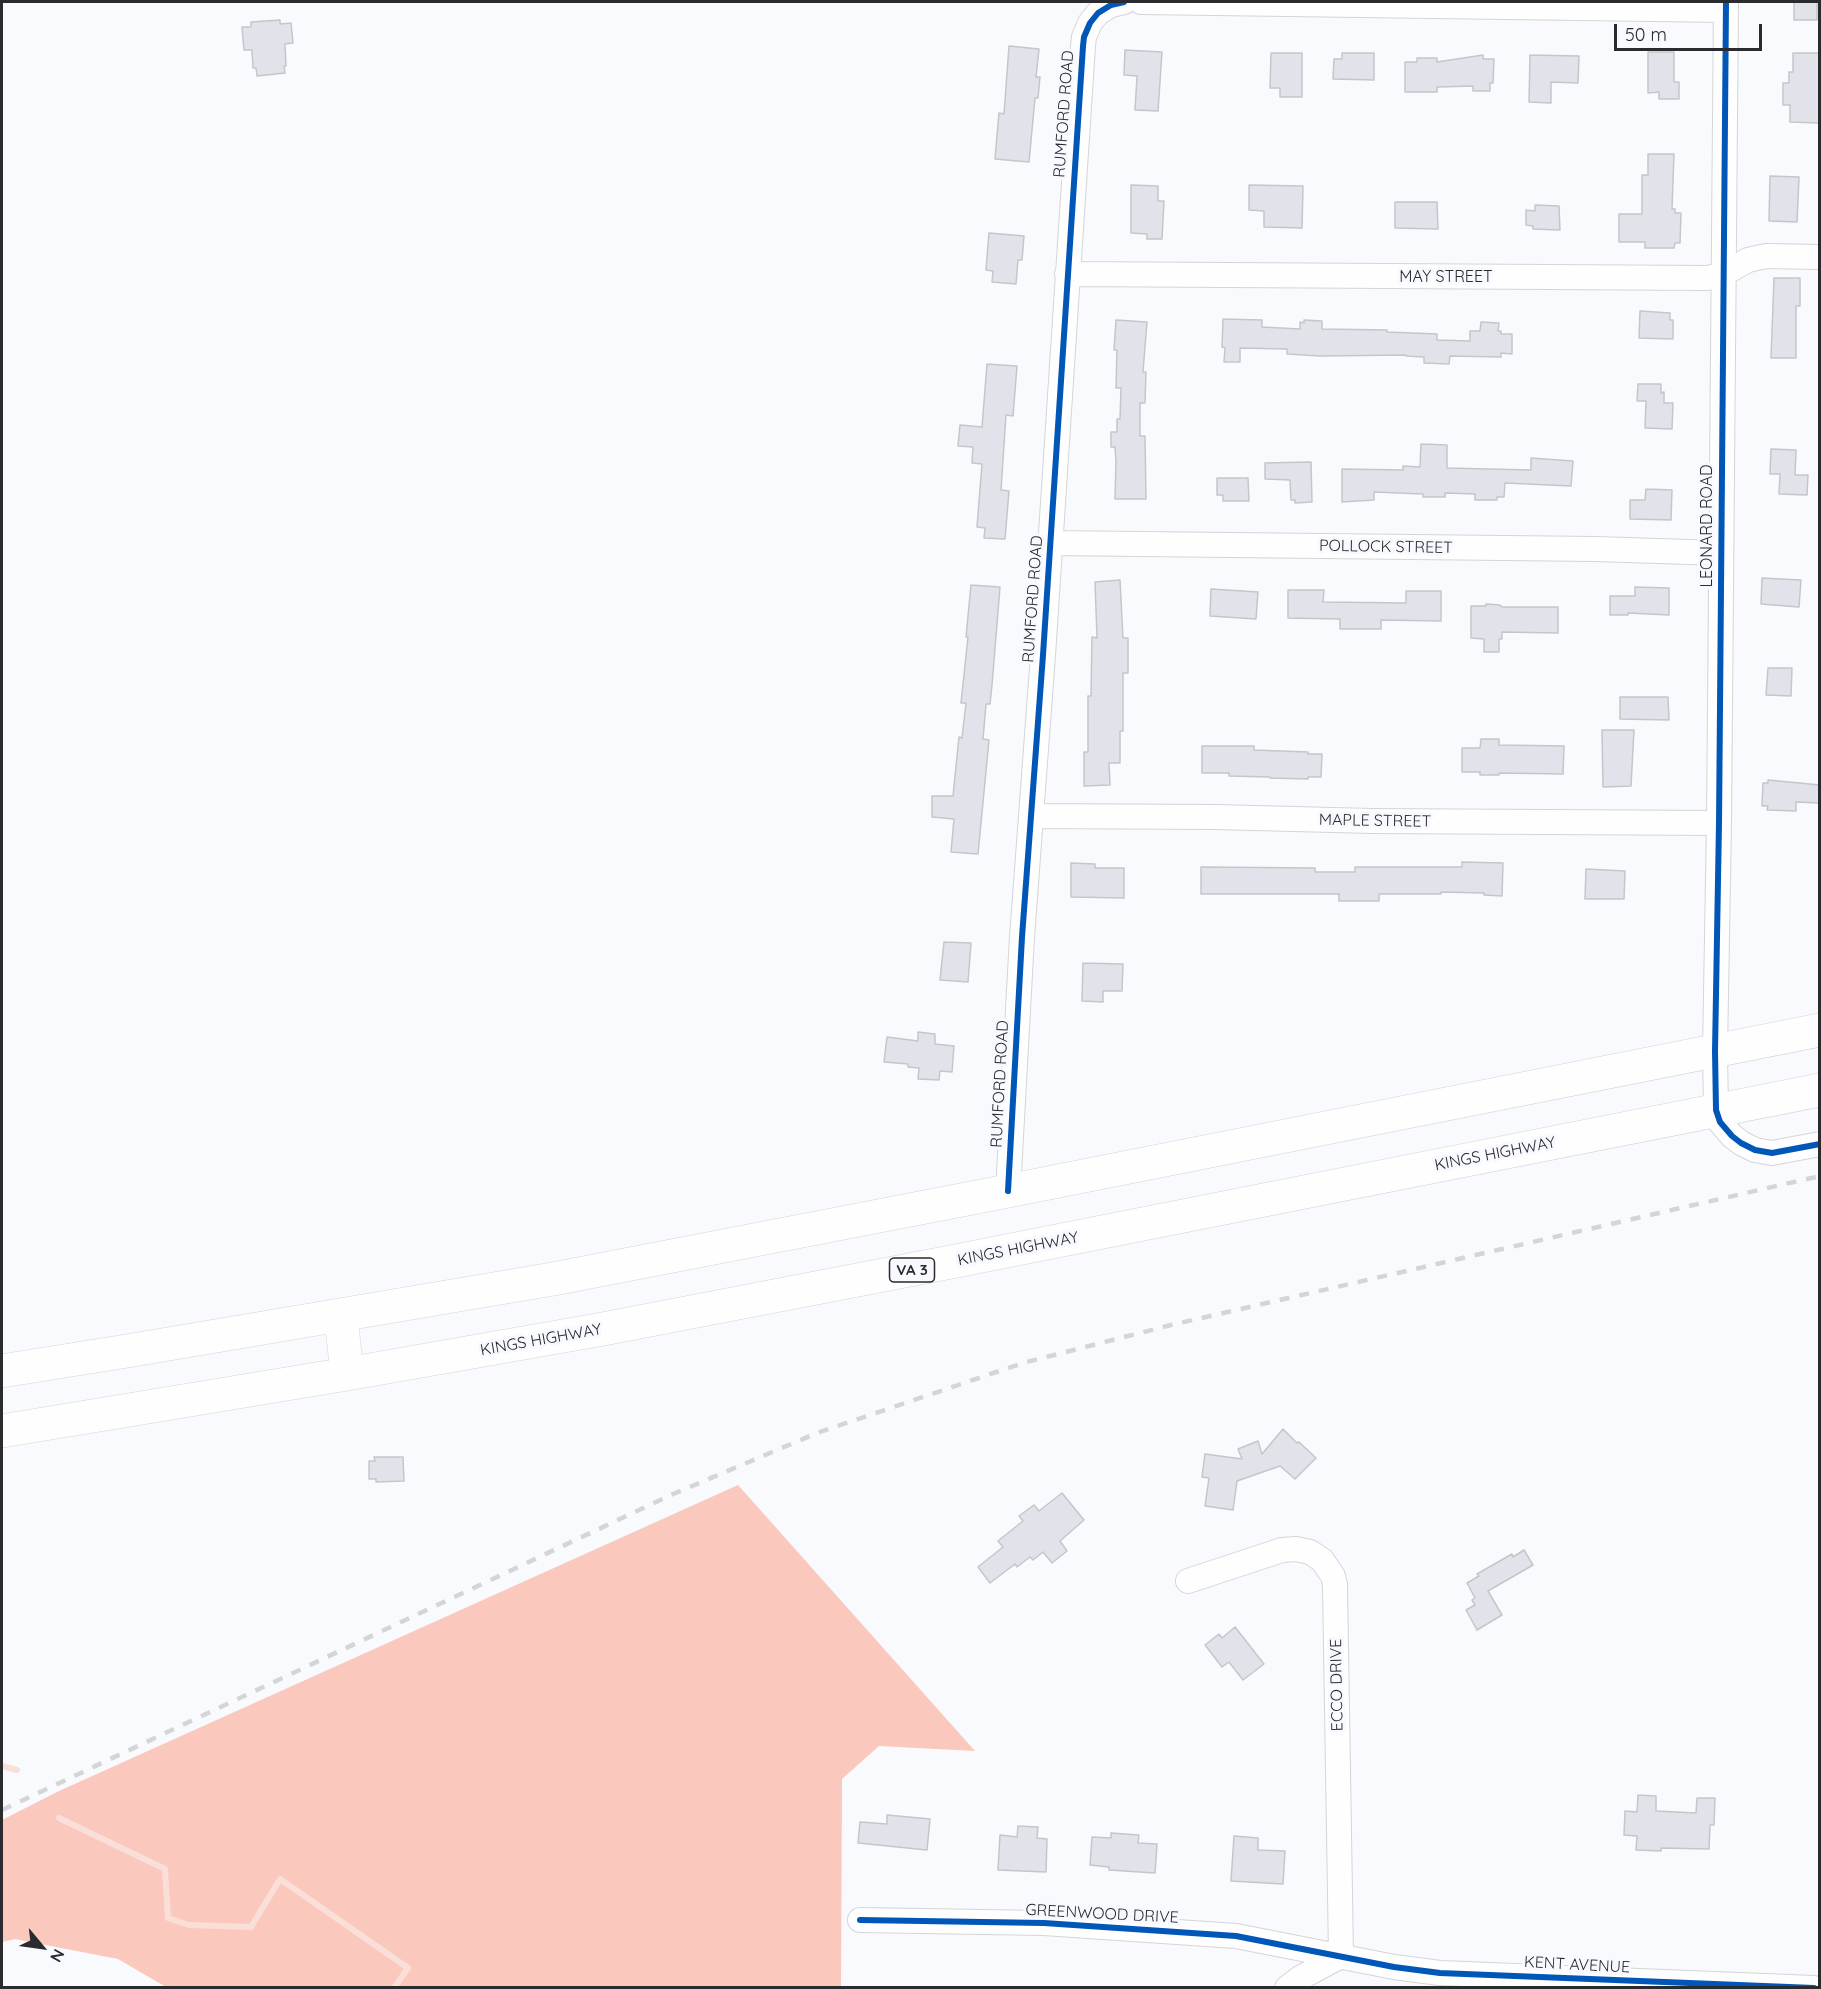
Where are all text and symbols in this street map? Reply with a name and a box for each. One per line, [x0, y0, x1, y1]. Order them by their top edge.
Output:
scale bar [1617, 12, 1766, 50]
text: 50 m [1625, 23, 1667, 46]
street label: RUMFORD ROAD [1050, 50, 1078, 178]
street label: MAY STREET [1399, 267, 1493, 287]
street label: LEONARD ROAD [1697, 464, 1717, 588]
street label: RUMFORD ROAD [1019, 535, 1047, 663]
street label: POLLOCK STREET [1319, 536, 1453, 558]
street label: MAPLE STREET [1319, 810, 1431, 832]
street label: RUMFORD ROAD [987, 1020, 1013, 1148]
street label: KINGS HIGHWAY [1433, 1133, 1557, 1175]
street label: KINGS HIGHWAY [956, 1228, 1080, 1270]
road number: VA 3 [890, 1258, 934, 1282]
street label: KINGS HIGHWAY [479, 1320, 603, 1360]
street label: ECCO DRIVE [1327, 1639, 1347, 1731]
street label: GREENWOOD DRIVE [1025, 1900, 1179, 1928]
north arrow [12, 1917, 72, 1977]
text: N [46, 1946, 69, 1966]
street label: KENT AVENUE [1523, 1953, 1631, 1977]

